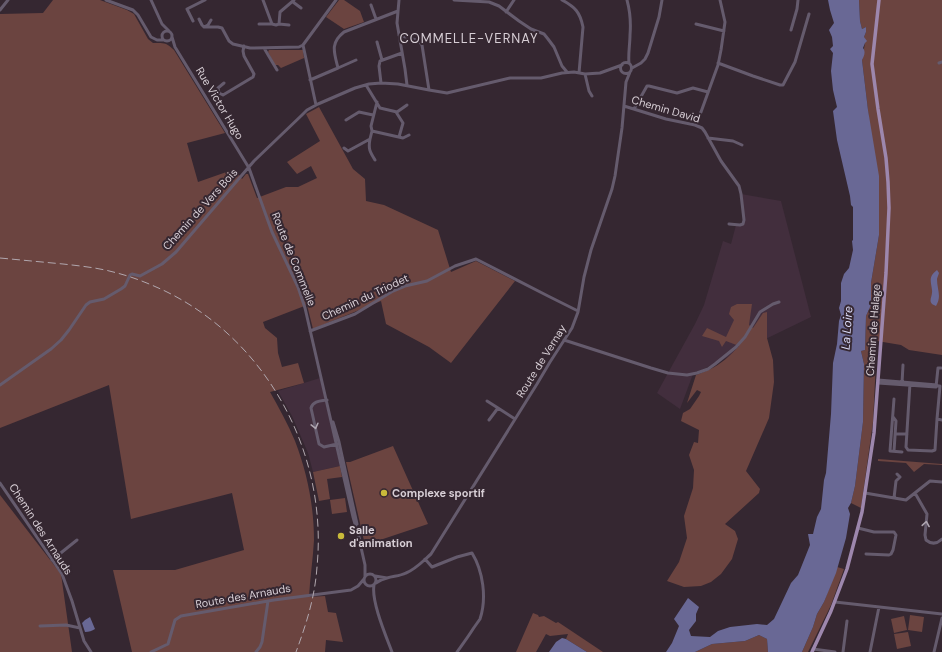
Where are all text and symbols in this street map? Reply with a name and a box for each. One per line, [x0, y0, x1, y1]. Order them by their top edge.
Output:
district label: COMMELLE-VERNAY [399, 30, 539, 47]
street label: Rue Victor Hugo [193, 64, 247, 142]
street label: Chemin David [630, 93, 702, 126]
street label: Chemin de Vers Bois [160, 165, 240, 253]
street label: Route de Commelle [269, 210, 319, 308]
street label: Chemin du Triodet [319, 271, 411, 323]
street label: Chemin de Halage [863, 283, 883, 377]
water label: La Loire [837, 306, 857, 350]
street label: Route de Vernay [513, 322, 569, 400]
one-way arrow [310, 422, 319, 429]
street label: Chemin des Arnauds [6, 481, 76, 577]
place label: Complexe sportif [392, 486, 485, 500]
marker: Complexe sportif [379, 488, 389, 498]
one-way arrow [921, 521, 930, 527]
place label: Salle d'animation [349, 523, 413, 550]
marker: Salle d'animation [336, 531, 346, 541]
street label: Route des Arnauds [194, 581, 292, 611]

